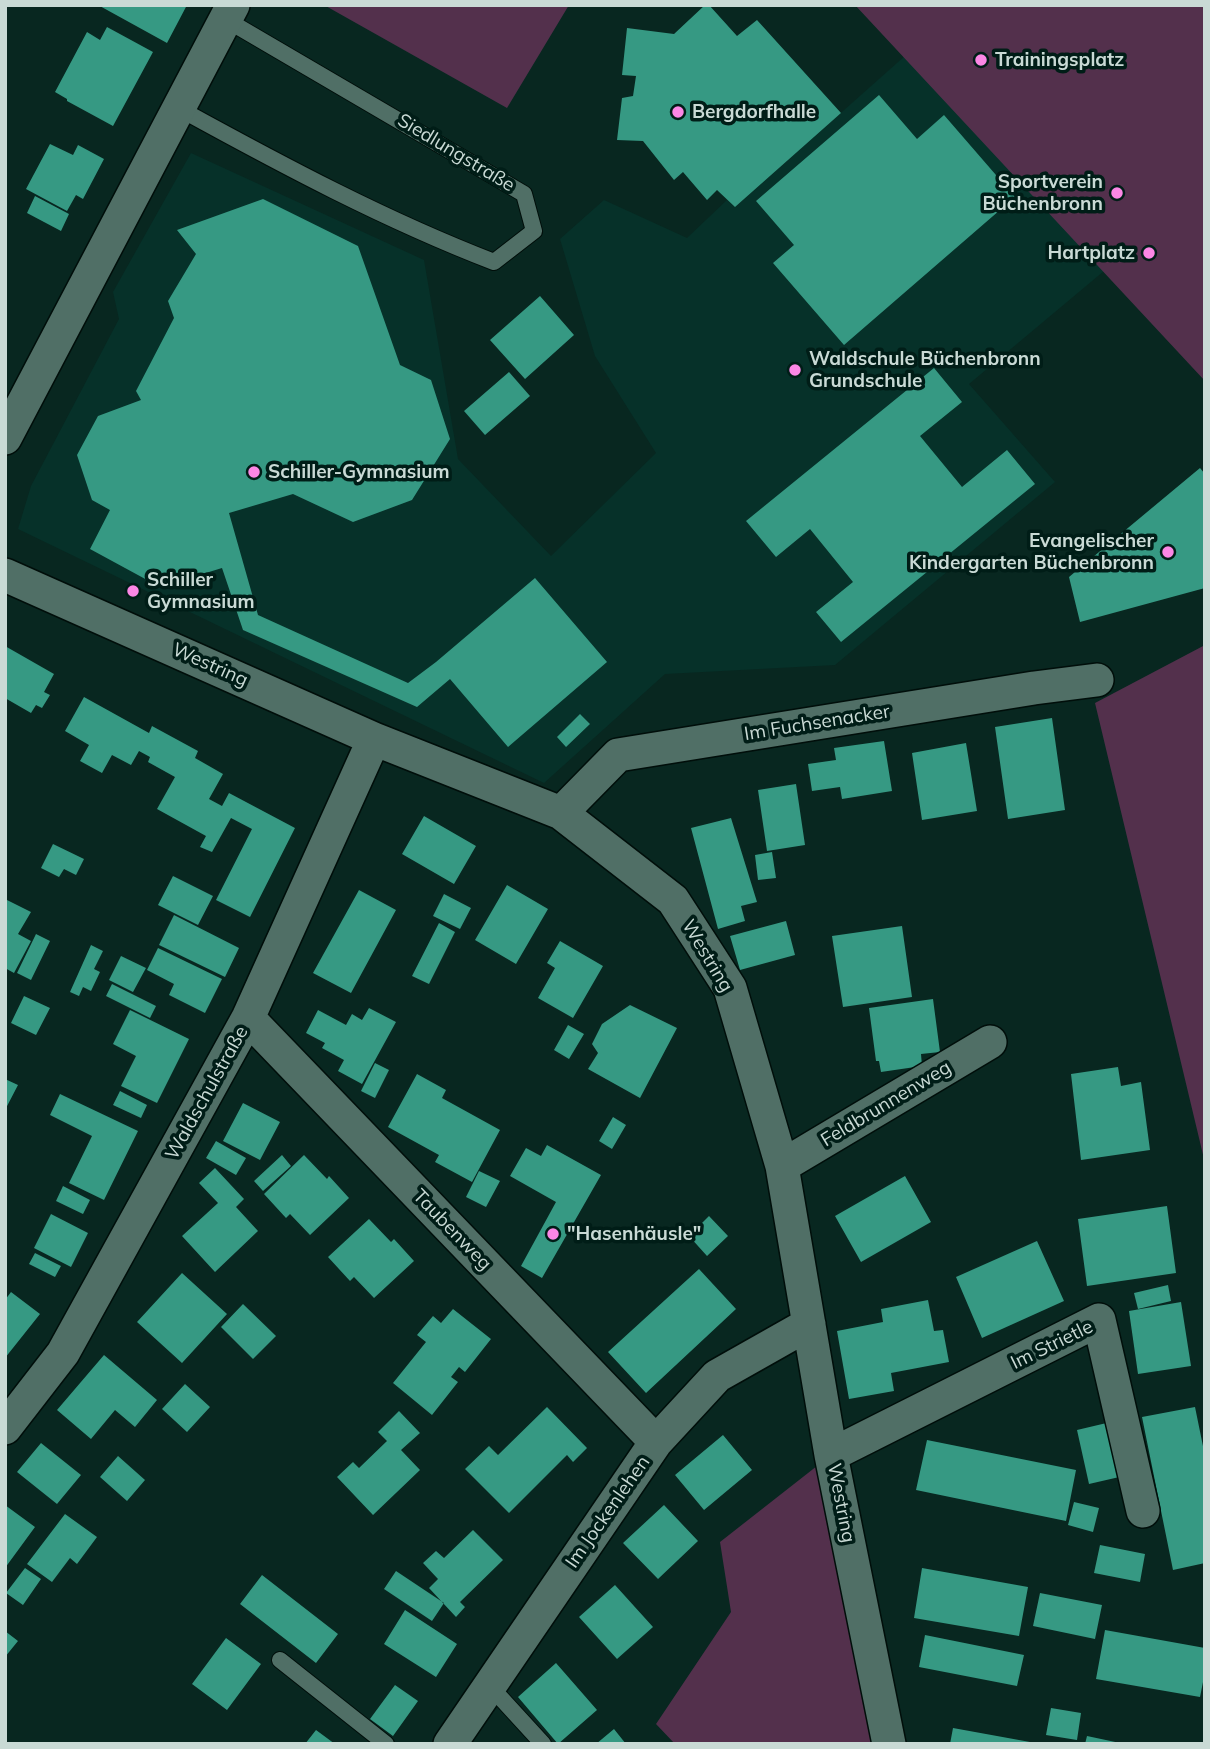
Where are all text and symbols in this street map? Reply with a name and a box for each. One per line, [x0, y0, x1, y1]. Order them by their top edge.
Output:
place label: Trainingsplatz [995, 49, 1124, 71]
marker: Trainingsplatz [973, 52, 989, 68]
place label: Bergdorfhalle [692, 101, 816, 123]
marker: Bergdorfhalle [670, 104, 686, 120]
street label: Siedlungstraße [393, 109, 519, 197]
place label: Sportverein Büchenbronn [982, 171, 1103, 215]
marker: Sportverein Büchenbronn [1109, 185, 1125, 201]
place label: Hartplatz [1048, 242, 1135, 264]
marker: Hartplatz [1141, 245, 1157, 261]
place label: Waldschule Büchenbronn Grundschule [809, 348, 1041, 392]
marker: Waldschule Büchenbronn Grundschule [787, 362, 803, 378]
place label: Schiller-Gymnasium [268, 461, 450, 483]
marker: Schiller-Gymnasium [246, 464, 262, 480]
place label: Evangelischer Kindergarten Büchenbronn [909, 530, 1154, 574]
marker: Evangelischer Kindergarten Büchenbronn [1160, 544, 1176, 560]
place label: Schiller Gymnasium [147, 569, 255, 613]
marker: Schiller Gymnasium [125, 583, 141, 599]
street label: Westring [169, 638, 251, 692]
street label: Im Fuchsenacker [743, 700, 891, 746]
street label: Westring [677, 916, 737, 996]
street label: Waldschulstraße [161, 1022, 253, 1164]
street label: Feldbrunnenweg [817, 1056, 955, 1152]
street label: Taubenweg [408, 1185, 496, 1275]
place label: "Hasenhäusle" [567, 1223, 701, 1245]
marker: "Hasenhäusle" [545, 1226, 561, 1242]
street label: Im Strietle [1007, 1315, 1097, 1375]
street label: Im Jockenlehen [561, 1452, 655, 1572]
street label: Westring [822, 1461, 860, 1545]

